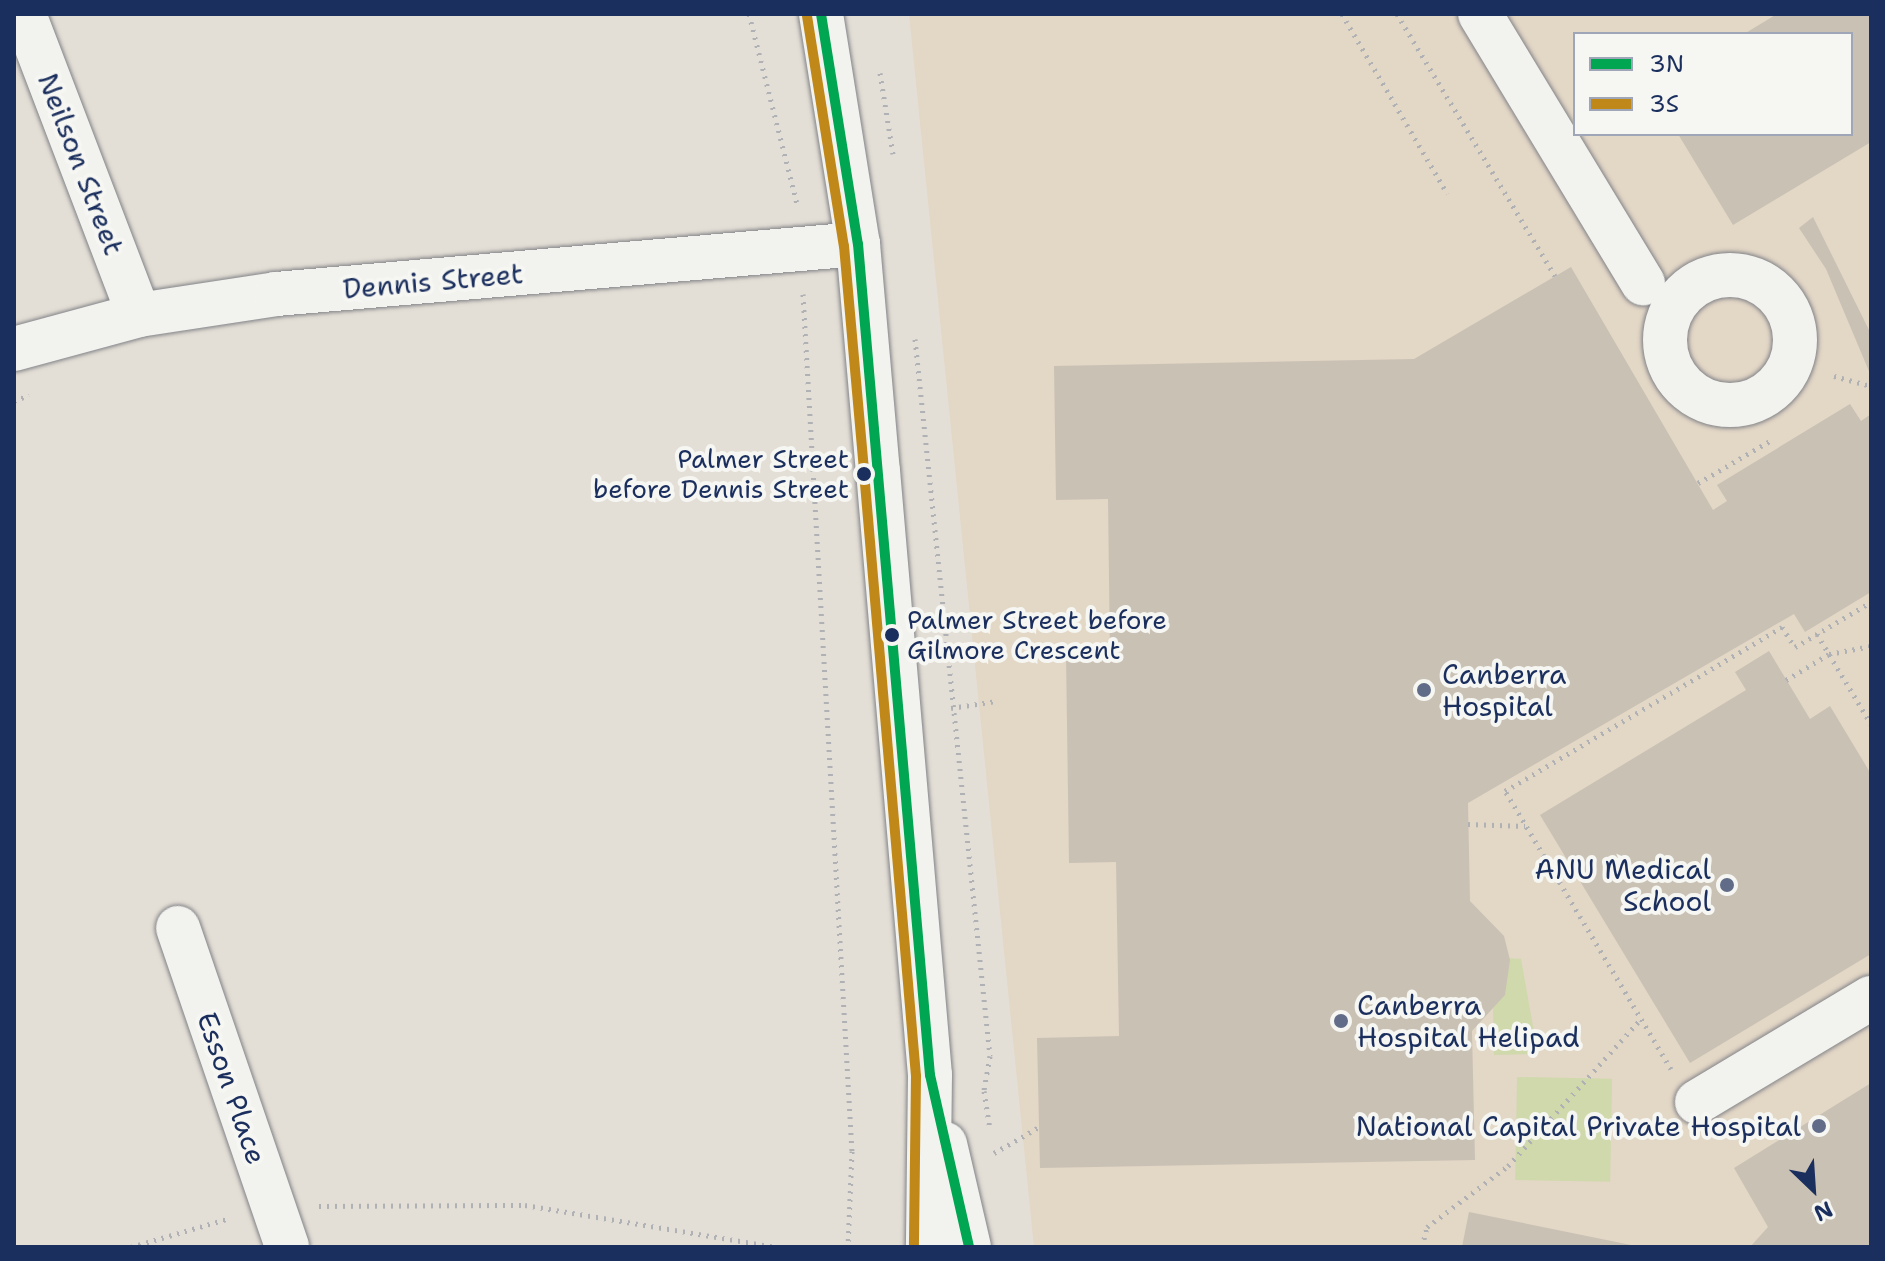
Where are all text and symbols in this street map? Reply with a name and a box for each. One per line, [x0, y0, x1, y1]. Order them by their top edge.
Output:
legend [1573, 32, 1853, 136]
text: 3N [1649, 48, 1684, 80]
street label: Neilson Street [31, 68, 131, 260]
text: 3S [1649, 88, 1679, 120]
street label: Dennis Street [341, 256, 525, 306]
place label: Palmer Street before Dennis Street [593, 443, 849, 504]
marker: Palmer Street before Dennis Street [856, 466, 872, 482]
place label: Palmer Street before Gilmore Crescent [907, 604, 1167, 666]
marker: Palmer Street before Gilmore Crescent [884, 627, 900, 643]
place label: Canberra Hospital [1442, 657, 1566, 723]
marker: Canberra Hospital [1413, 679, 1435, 701]
place label: ANU Medical School [1534, 852, 1711, 918]
marker: ANU Medical School [1718, 876, 1736, 894]
place label: Canberra Hospital Helipad [1357, 988, 1580, 1054]
street label: Esson Place [190, 1008, 274, 1168]
marker: Canberra Hospital Helipad [1332, 1012, 1350, 1030]
place label: National Capital Private Hospital [1356, 1109, 1801, 1143]
marker: National Capital Private Hospital [1808, 1115, 1830, 1137]
north arrow [1773, 1149, 1853, 1229]
text: N [1809, 1194, 1837, 1228]

